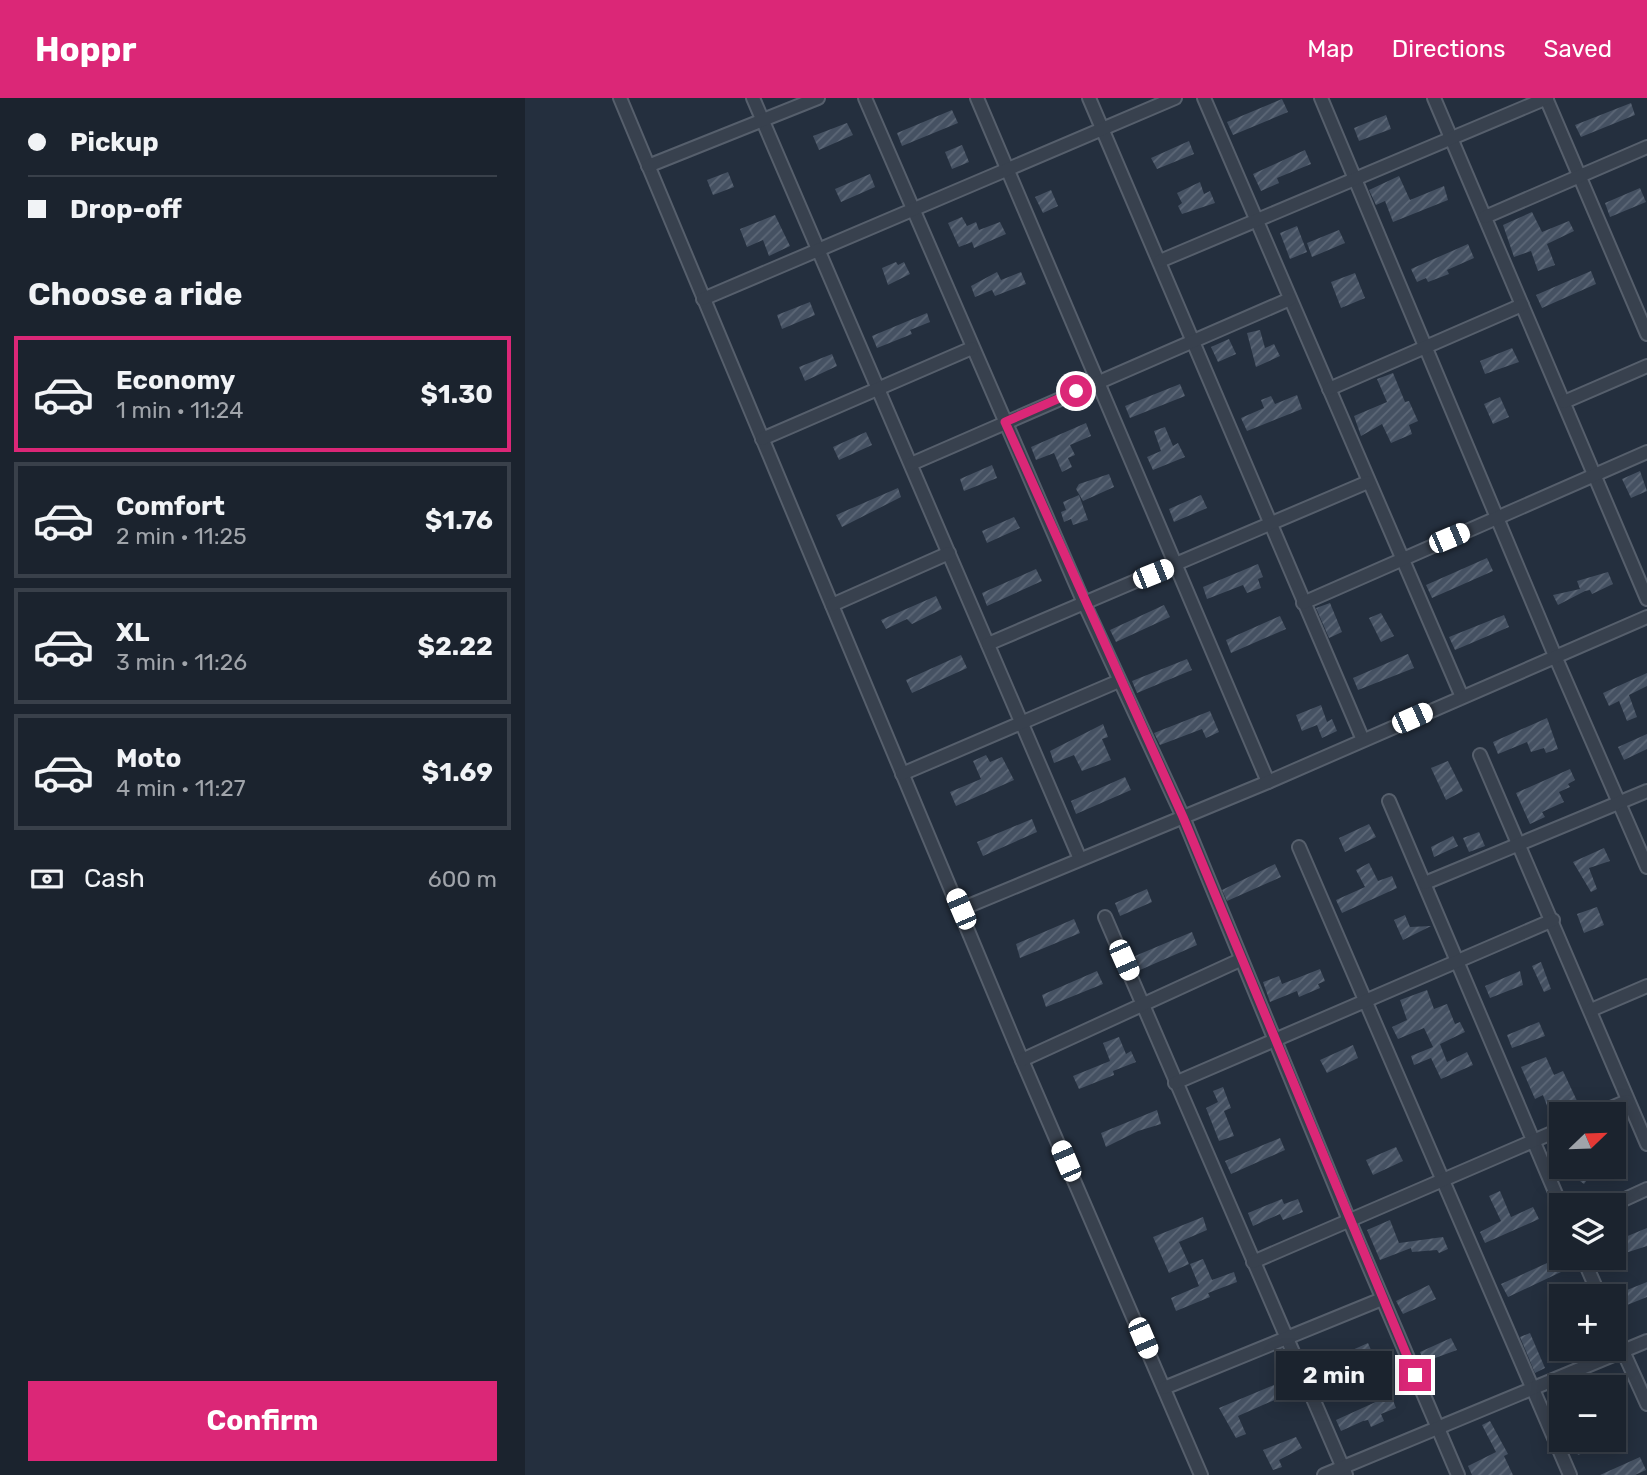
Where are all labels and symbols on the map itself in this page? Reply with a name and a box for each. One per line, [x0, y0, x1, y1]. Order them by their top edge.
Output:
route start [1060, 375, 1092, 407]
car [1426, 520, 1473, 556]
car [1130, 556, 1177, 592]
car [1389, 700, 1436, 736]
car [944, 886, 979, 932]
car [1106, 937, 1143, 983]
north arrow [1549, 1102, 1626, 1180]
car [1049, 1138, 1084, 1184]
car [1126, 1315, 1161, 1361]
callout: 2 min [1275, 1350, 1391, 1400]
route end [1399, 1359, 1431, 1391]

